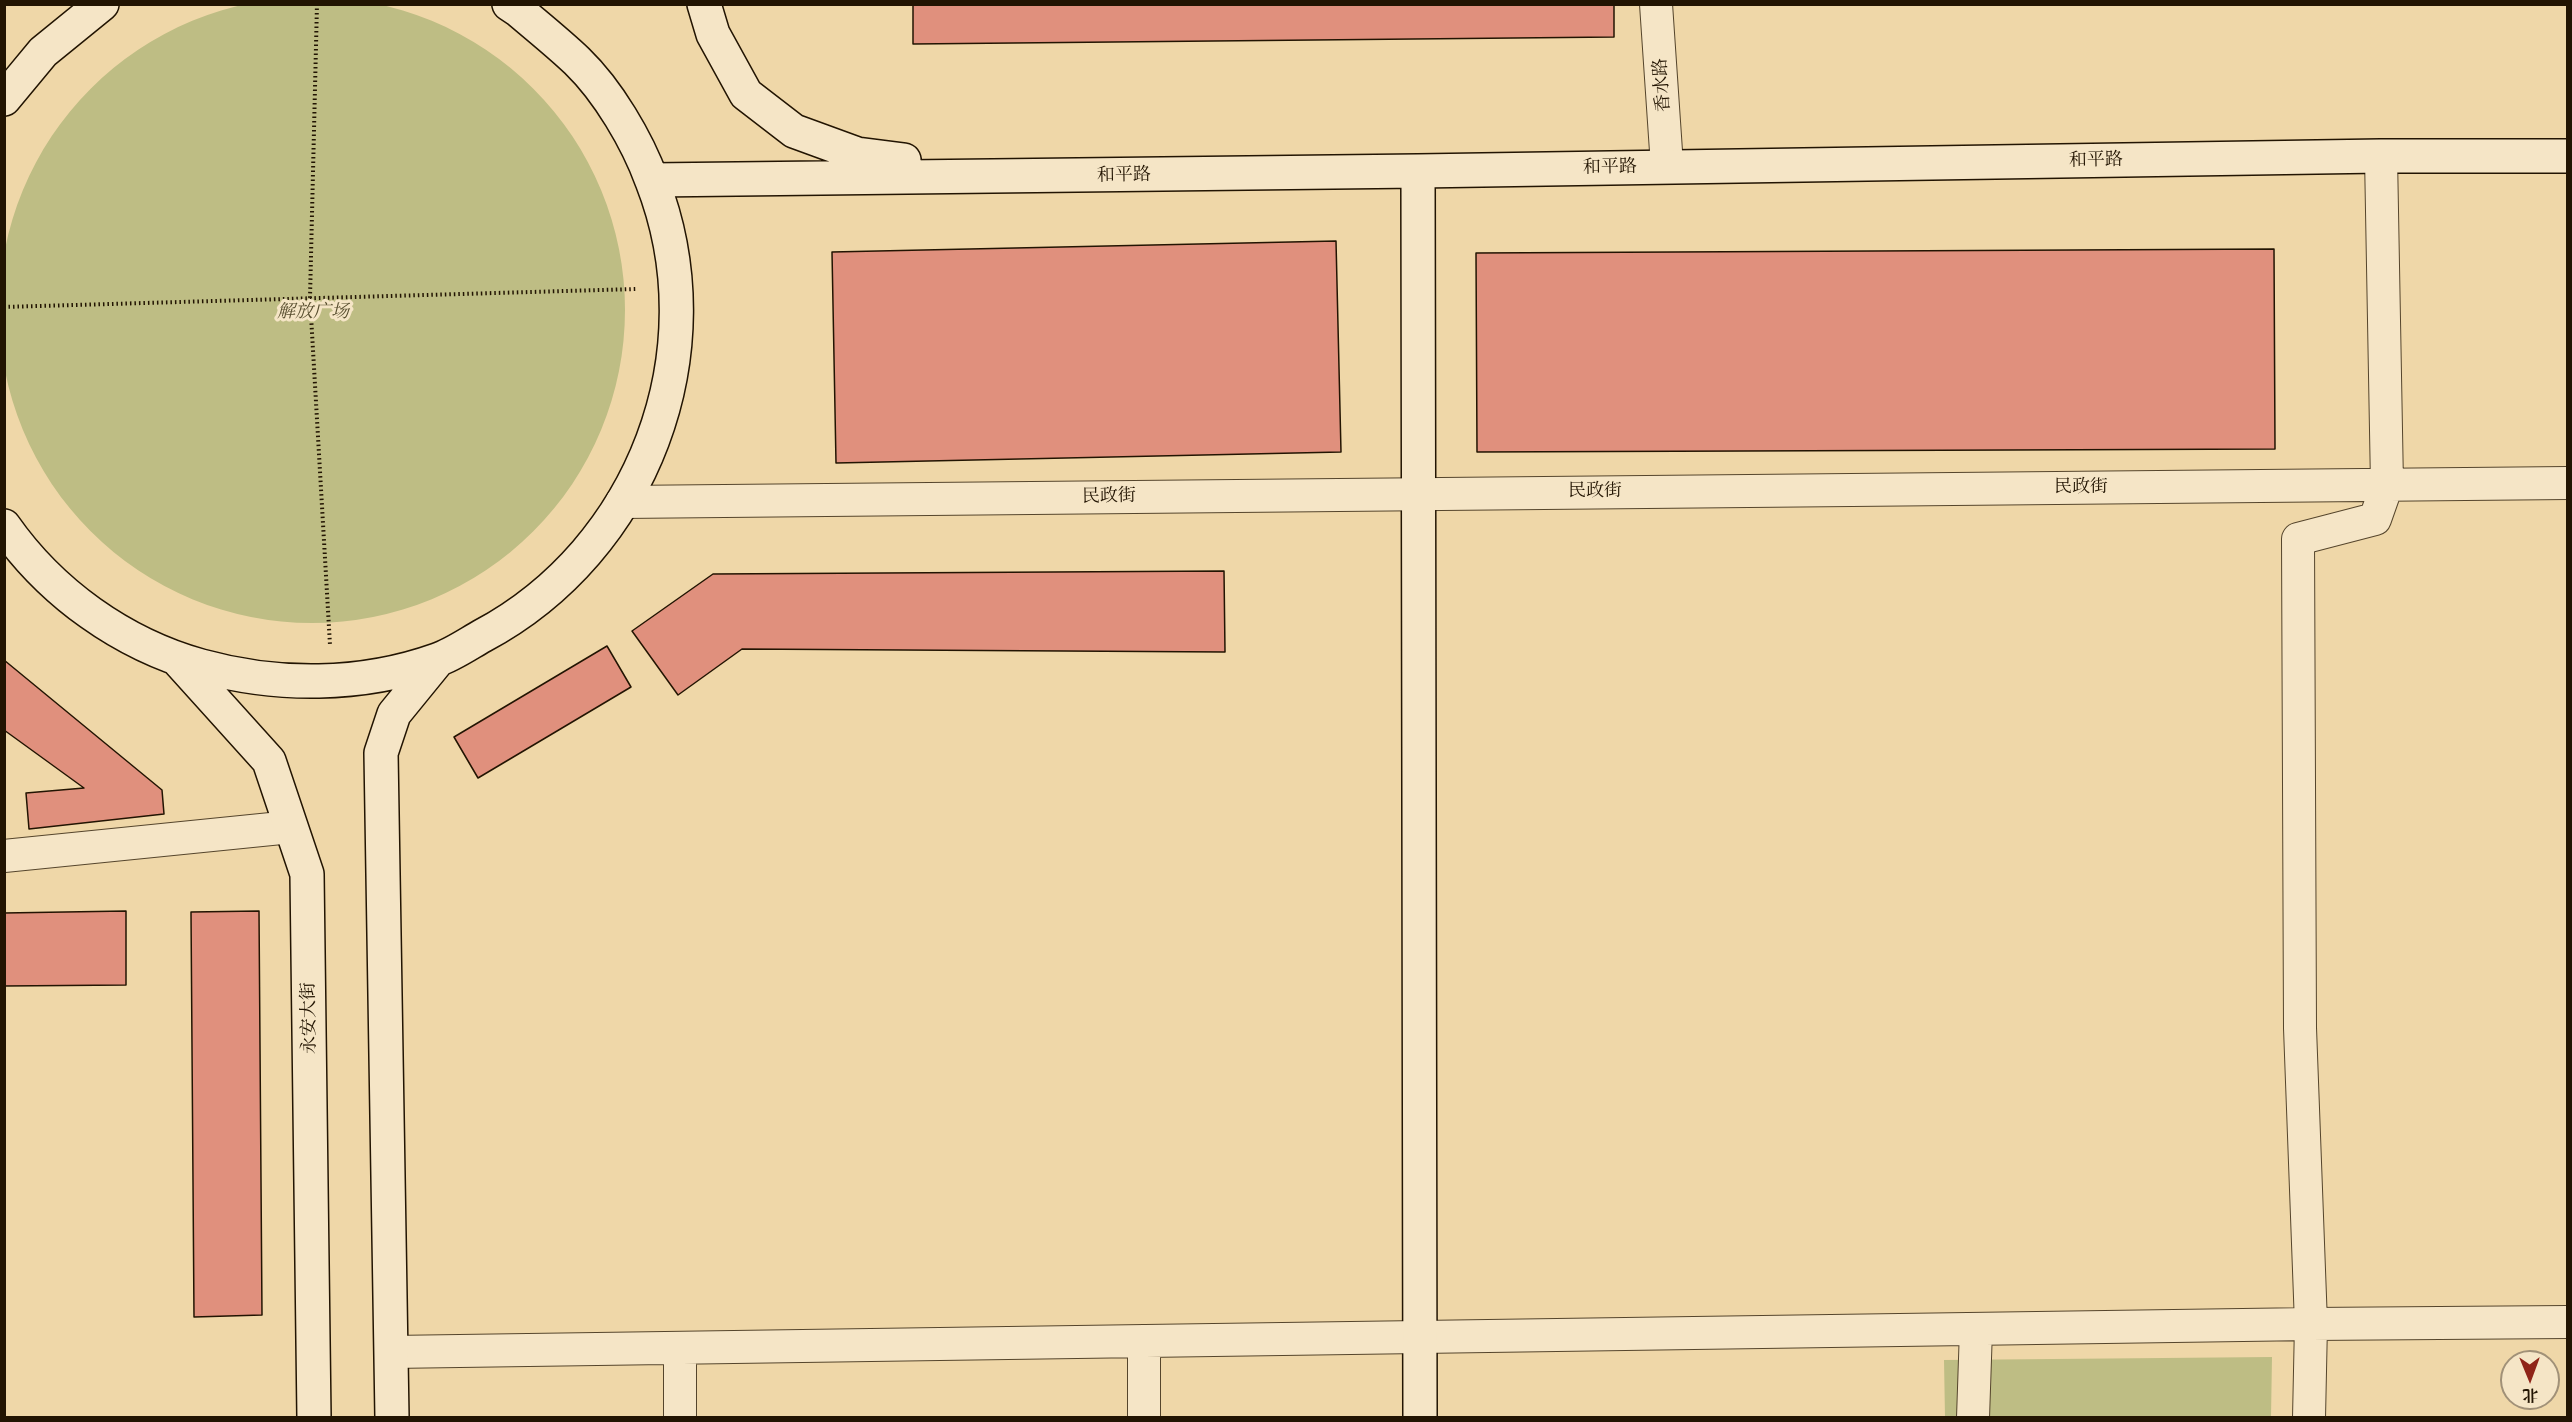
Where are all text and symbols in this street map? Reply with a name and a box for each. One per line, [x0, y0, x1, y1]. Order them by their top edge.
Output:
street label: 香水路 [1649, 57, 1675, 113]
street label: 和平路 [2069, 149, 2123, 171]
street label: 和平路 [1583, 156, 1637, 178]
street label: 和平路 [1097, 164, 1151, 186]
park label: 解放广场 [277, 301, 349, 323]
street label: 民政街 [2054, 476, 2108, 498]
street label: 民政街 [1568, 480, 1622, 502]
street label: 民政街 [1082, 485, 1136, 507]
street label: 永安大街 [298, 982, 320, 1054]
north arrow [2500, 1350, 2560, 1410]
text: 北 [2522, 1386, 2538, 1406]

